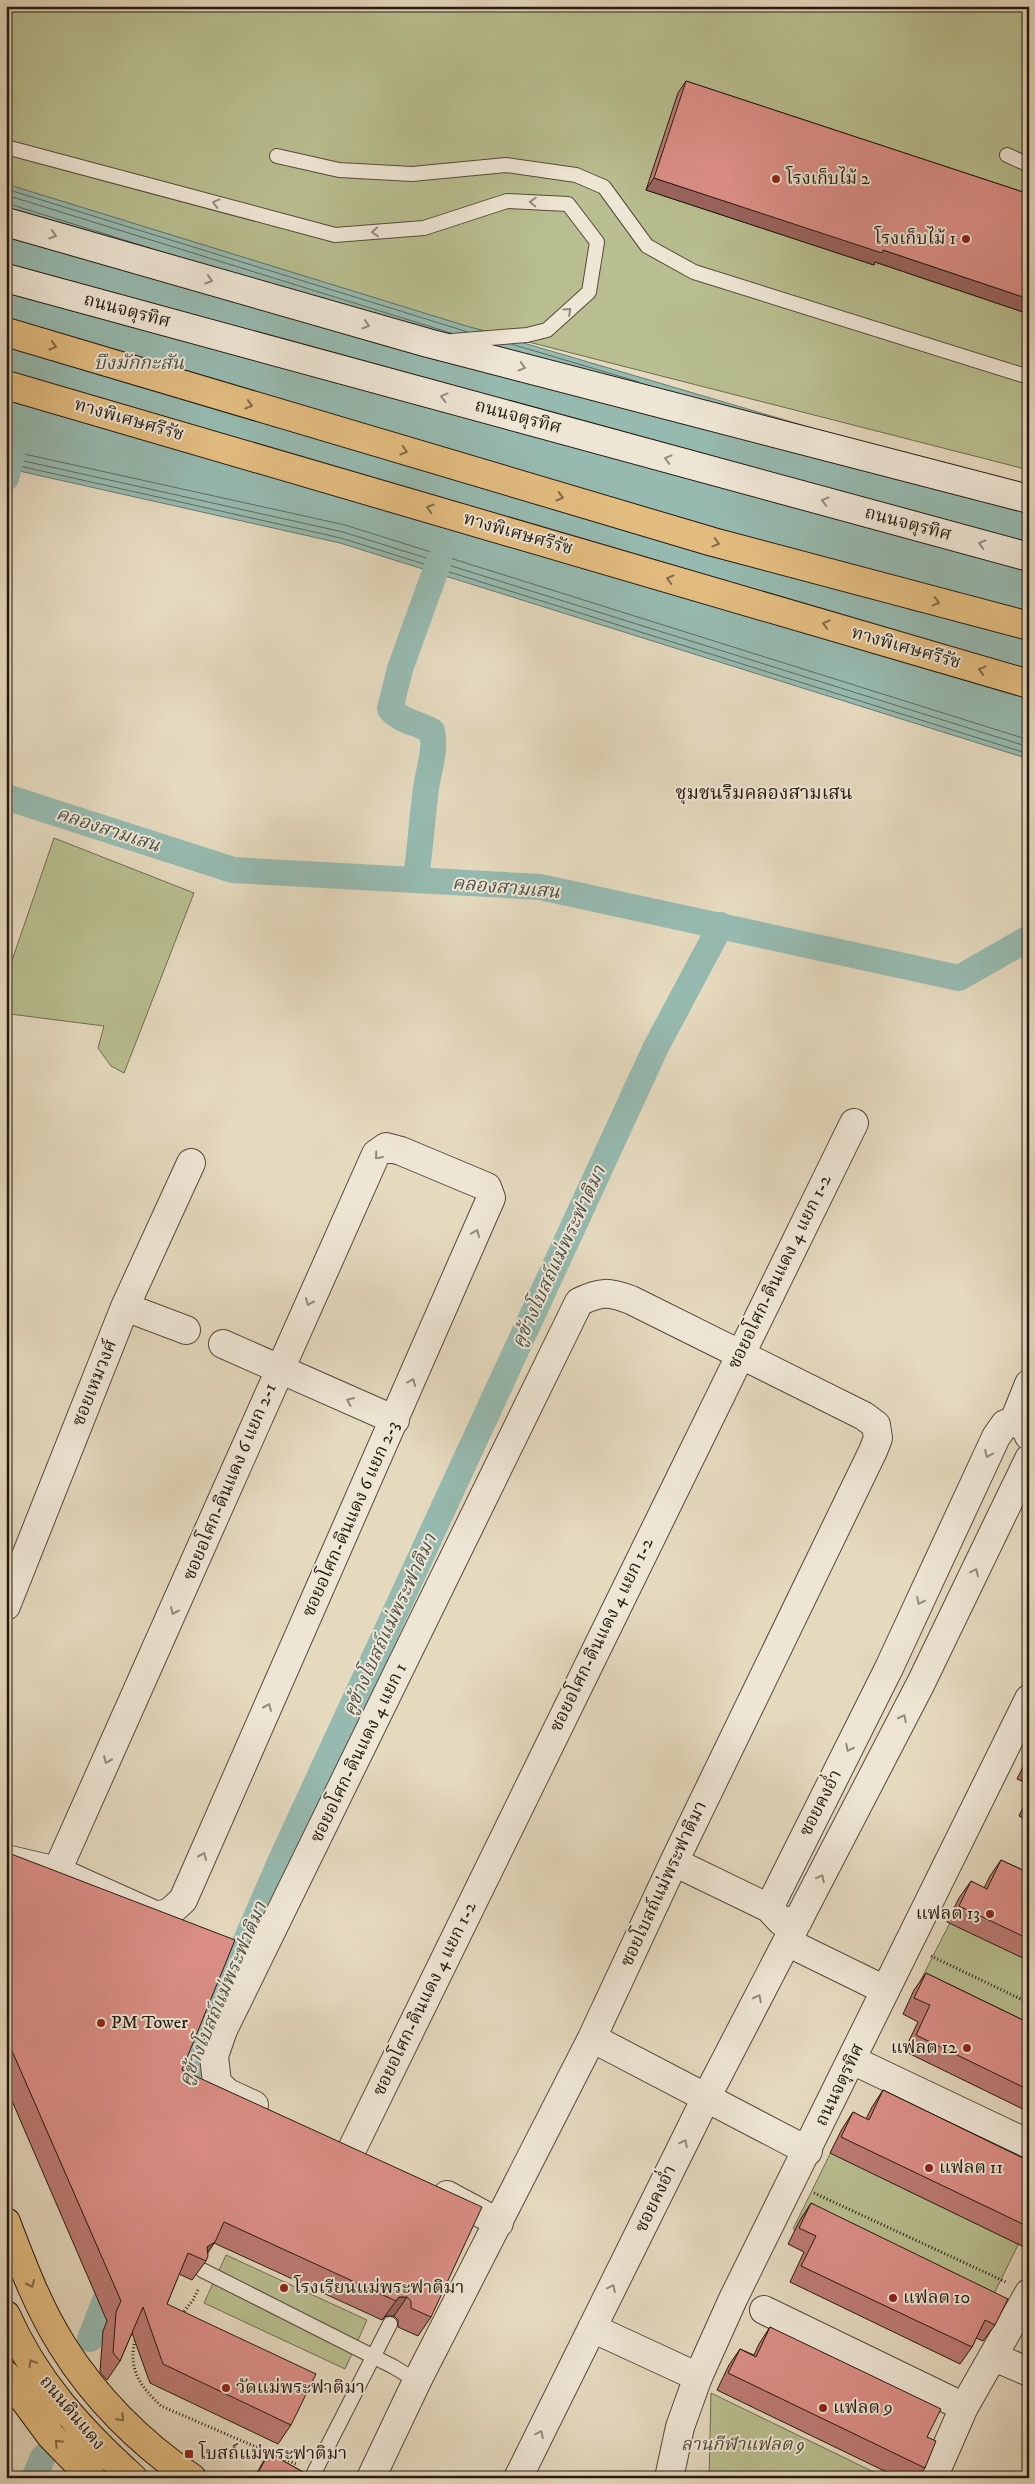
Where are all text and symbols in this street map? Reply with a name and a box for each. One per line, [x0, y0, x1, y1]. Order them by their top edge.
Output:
place label: โรงเก็บไม้ 2 [785, 165, 870, 190]
marker: โรงเก็บไม้ 2 [770, 173, 782, 185]
one-way arrow [529, 197, 537, 208]
one-way arrow [212, 198, 221, 209]
place label: โรงเก็บไม้ 1 [873, 225, 956, 250]
one-way arrow [370, 226, 378, 237]
one-way arrow [49, 230, 57, 240]
marker: โรงเก็บไม้ 1 [960, 233, 972, 245]
one-way arrow [205, 274, 214, 285]
street label: ถนนจตุรทิศ [81, 289, 173, 333]
one-way arrow [563, 308, 572, 317]
one-way arrow [361, 319, 369, 329]
one-way arrow [48, 341, 57, 351]
water label: บึงมักกะสัน [94, 352, 185, 375]
one-way arrow [518, 361, 527, 372]
one-way arrow [440, 393, 448, 403]
street label: ทางพิเศษศรีรัช [72, 394, 186, 446]
street label: ถนนจตุรทิศ [472, 395, 564, 439]
one-way arrow [244, 399, 252, 409]
one-way arrow [400, 446, 408, 456]
one-way arrow [665, 454, 673, 464]
one-way arrow [556, 491, 565, 502]
one-way arrow [821, 497, 829, 507]
street label: ถนนจตุรทิศ [862, 502, 954, 546]
one-way arrow [427, 504, 435, 514]
street label: ทางพิเศษศรีรัช [461, 508, 575, 560]
one-way arrow [712, 537, 720, 547]
one-way arrow [977, 539, 986, 550]
one-way arrow [667, 574, 675, 584]
one-way arrow [932, 596, 941, 607]
one-way arrow [822, 620, 831, 630]
street label: ทางพิเศษศรีรัช [849, 622, 963, 674]
one-way arrow [978, 666, 987, 676]
district label: ชุมชนริมคลองสามเสน [676, 782, 852, 805]
water label: คลองสามเสน [53, 802, 163, 858]
water label: คลองสามเสน [451, 872, 561, 904]
one-way arrow [374, 1150, 383, 1159]
water label: คูข้างโบสถ์แม่พระฟาติมา [504, 1161, 612, 1352]
street label: ซอยอโศก-ดินแดง 4 แยก 1-2 [721, 1170, 837, 1373]
one-way arrow [469, 1229, 480, 1238]
one-way arrow [304, 1297, 315, 1306]
street label: ซอยเหมวงศ์ [67, 1336, 122, 1429]
one-way arrow [405, 1378, 416, 1387]
street label: ซอยอโศก-ดินแดง 6 แยก 2-1 [176, 1379, 282, 1584]
one-way arrow [346, 1396, 355, 1407]
street label: ซอยอโศก-ดินแดง 6 แยก 2-3 [295, 1416, 404, 1620]
one-way arrow [984, 1449, 994, 1458]
water label: คูข้างโบสถ์แม่พระฟาติมา [335, 1529, 443, 1720]
street label: ซอยอโศก-ดินแดง 4 แยก 1-2 [543, 1533, 659, 1736]
one-way arrow [968, 1568, 979, 1577]
one-way arrow [916, 1596, 926, 1605]
one-way arrow [169, 1606, 180, 1615]
street label: ซอยอโศก-ดินแดง 4 แยก 1 [303, 1658, 412, 1846]
one-way arrow [262, 1703, 273, 1712]
one-way arrow [897, 1715, 907, 1724]
one-way arrow [845, 1743, 855, 1752]
one-way arrow [103, 1755, 114, 1764]
street label: ซอยคงอ่ำ [791, 1764, 847, 1840]
street label: ซอยโบสถ์แม่พระฟาติมา [613, 1796, 712, 1970]
one-way arrow [196, 1852, 207, 1861]
one-way arrow [815, 1874, 825, 1883]
water label: คูข้างโบสถ์แม่พระฟาติมา [171, 1897, 273, 2090]
street label: ซอยอโศก-ดินแดง 4 แยก 1-2 [366, 1897, 482, 2100]
place label: แฟลต 13 [916, 1903, 980, 1925]
marker: แฟลต 13 [984, 1908, 996, 1920]
one-way arrow [752, 1994, 762, 2003]
place label: PM Tower [111, 2012, 188, 2034]
marker: PM Tower [95, 2017, 107, 2029]
place label: แฟลต 12 [891, 2037, 957, 2059]
street label: ถนนจตุรทิศ [811, 2040, 870, 2130]
marker: แฟลต 12 [961, 2042, 973, 2054]
one-way arrow [678, 2139, 688, 2148]
place label: แฟลต 11 [939, 2157, 1003, 2179]
street label: ซอยคงอ่ำ [627, 2160, 682, 2236]
marker: แฟลต 11 [923, 2162, 935, 2174]
place label: โรงเรียนแม่พระฟาติมา [293, 2274, 464, 2299]
one-way arrow [25, 2279, 36, 2288]
marker: โรงเรียนแม่พระฟาติมา [278, 2282, 290, 2294]
one-way arrow [606, 2284, 616, 2293]
place label: แฟลต 10 [903, 2287, 970, 2309]
marker: แฟลต 10 [887, 2292, 899, 2304]
one-way arrow [29, 2359, 39, 2368]
street label: ถนนดินแดง [35, 2371, 109, 2455]
place label: วัดแม่พระฟาติมา [236, 2377, 365, 2399]
marker: วัดแม่พระฟาติมา [220, 2382, 232, 2394]
place label: แฟลต 9 [833, 2397, 893, 2419]
marker: แฟลต 9 [817, 2402, 829, 2414]
one-way arrow [115, 2412, 124, 2421]
one-way arrow [534, 2430, 544, 2439]
park label: ลานกีฬาแฟลต 9 [681, 2434, 805, 2456]
one-way arrow [55, 2439, 64, 2448]
place label: โบสถ์แม่พระฟาติมา [198, 2440, 347, 2465]
marker: โบสถ์แม่พระฟาติมา [183, 2448, 195, 2460]

